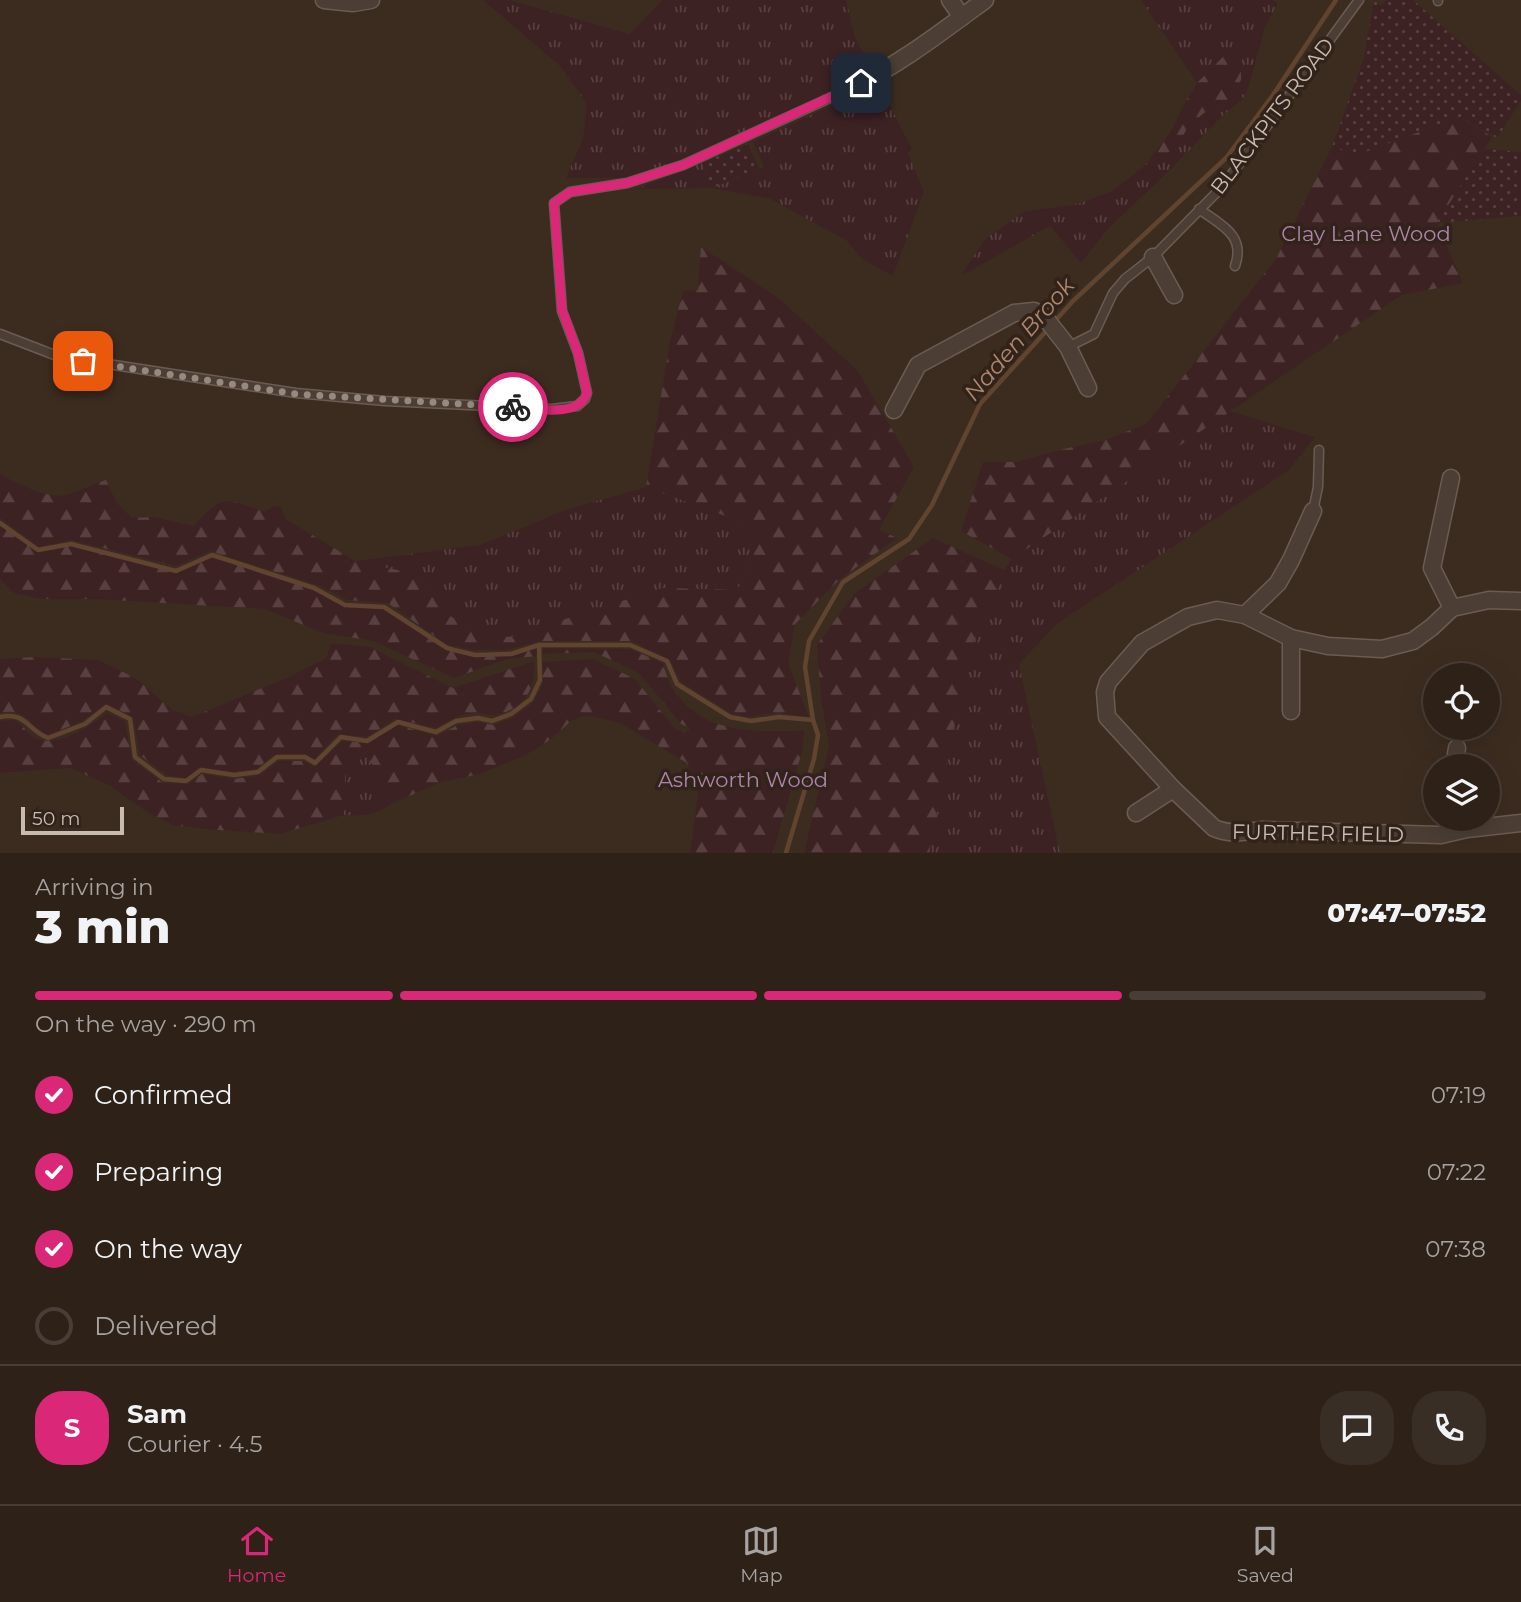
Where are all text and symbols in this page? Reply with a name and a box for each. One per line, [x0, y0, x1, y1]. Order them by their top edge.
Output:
street label: BLACKPITS ROAD [1205, 33, 1339, 199]
pin [831, 53, 891, 113]
icon: home [842, 64, 880, 102]
park label: Clay Lane Wood [1281, 221, 1451, 246]
water label: Naden Brook [958, 271, 1081, 406]
pin [53, 331, 113, 391]
icon: bag [64, 342, 102, 380]
courier [478, 372, 548, 442]
icon: bike [494, 388, 532, 426]
map controls [1423, 663, 1500, 831]
button: locate [1423, 663, 1500, 740]
button: layers [1423, 754, 1500, 831]
park label: Ashworth Wood [658, 767, 828, 792]
scale bar [21, 804, 124, 836]
text: 50 m [32, 807, 80, 830]
street label: FURTHER FIELD [1232, 819, 1404, 847]
text: Arriving in [35, 873, 154, 901]
text: 07:47–07:52 [1327, 897, 1486, 929]
text: 3 min [35, 898, 171, 955]
text: On the way · 290 m [35, 1010, 257, 1038]
icon: check [35, 1076, 73, 1114]
text: Confirmed [94, 1079, 233, 1111]
text: 07:19 [1431, 1081, 1486, 1109]
icon: check [35, 1153, 73, 1191]
text: Preparing [94, 1156, 223, 1188]
text: 07:22 [1427, 1158, 1486, 1186]
icon: check [35, 1230, 73, 1268]
text: On the way [94, 1233, 242, 1265]
text: 07:38 [1425, 1235, 1486, 1263]
text: Delivered [94, 1310, 218, 1342]
button: chat [1320, 1391, 1394, 1465]
button: phone [1412, 1391, 1486, 1465]
text: Sam [127, 1398, 187, 1430]
text: S [64, 1412, 80, 1444]
text: Courier · 4.5 [127, 1430, 262, 1458]
tab: Home [227, 1522, 286, 1587]
tab: Map [740, 1522, 783, 1587]
tab: Saved [1237, 1522, 1294, 1587]

